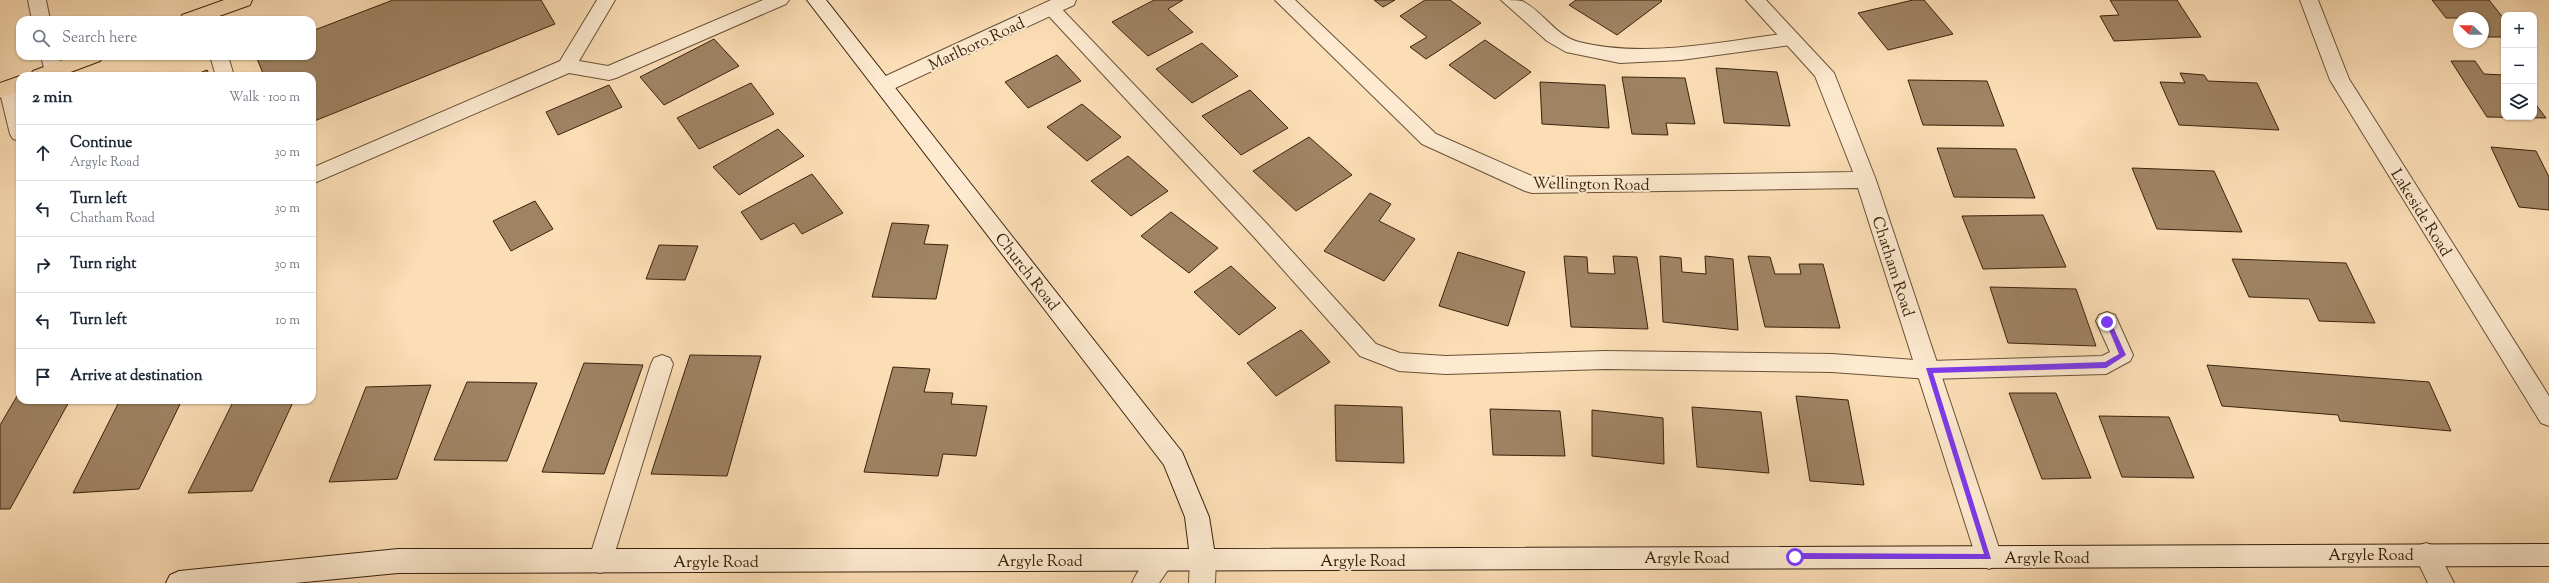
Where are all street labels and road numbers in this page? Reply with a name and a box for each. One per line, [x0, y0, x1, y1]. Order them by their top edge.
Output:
street label: Marlboro Road [925, 13, 1029, 78]
street label: Lakeside Road [2384, 165, 2456, 262]
street label: Wellington Road [1532, 173, 1650, 198]
street label: Chatham Road [1865, 214, 1919, 320]
street label: Church Road [988, 229, 1064, 316]
street label: Argyle Road [2328, 545, 2414, 568]
street label: Argyle Road [1644, 548, 1730, 571]
street label: Argyle Road [2004, 548, 2090, 571]
street label: Argyle Road [997, 551, 1083, 574]
street label: Argyle Road [1320, 551, 1406, 574]
street label: Argyle Road [673, 552, 759, 575]

